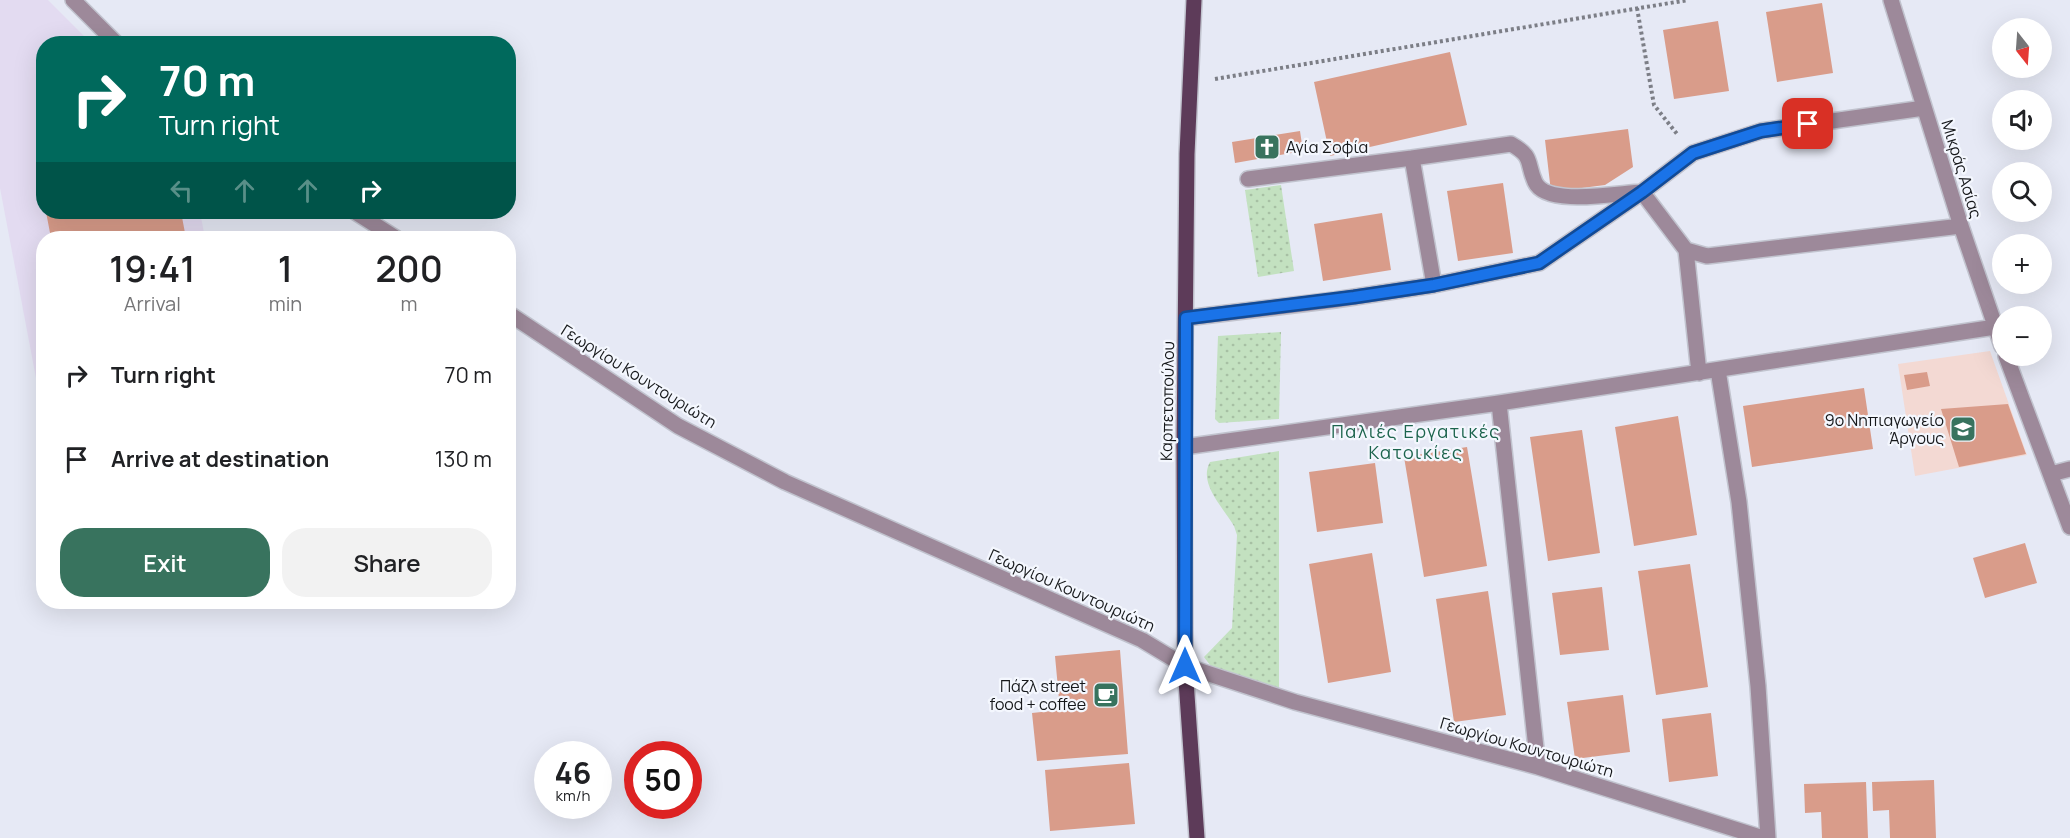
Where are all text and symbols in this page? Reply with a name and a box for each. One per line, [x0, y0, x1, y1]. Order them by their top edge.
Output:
north arrow [1992, 18, 2052, 78]
map controls [1992, 18, 2052, 366]
text: 70 m [159, 51, 255, 109]
icon: right [60, 60, 138, 138]
button: sound [1992, 90, 2052, 150]
pin [1782, 98, 1833, 149]
text: Turn right [159, 106, 280, 143]
icon: arrive [1791, 107, 1824, 140]
street label: Μικράς Ασίας [1937, 117, 1987, 221]
church icon: Αγία Σοφία [1252, 132, 1282, 162]
place label: Αγία Σοφία [1286, 136, 1368, 158]
button: search [1992, 162, 2052, 222]
icon: left [165, 174, 198, 207]
icon: ahead [228, 174, 261, 207]
icon: ahead [291, 174, 324, 207]
icon: right [354, 174, 387, 207]
button: + [1992, 234, 2052, 294]
text: 19:41 [109, 244, 195, 293]
text: 1 [278, 244, 293, 293]
text: 200 [375, 244, 443, 293]
text: Arrival [124, 290, 181, 317]
text: min [269, 290, 302, 317]
text: m [401, 290, 418, 317]
button: − [1992, 306, 2052, 366]
street label: Γεωργίου Κουντουριώτη [557, 319, 721, 433]
street label: Καρπετοπούλου [1155, 341, 1179, 461]
icon: right [60, 359, 93, 392]
text: Turn right [111, 360, 216, 390]
text: 70 m [444, 360, 492, 390]
place label: 9ο Νηπιαγωγείο Άργους [1825, 409, 1944, 449]
school or university icon: 9ο Νηπιαγωγείο Άργους [1948, 414, 1978, 444]
district label: Παλιές Εργατικές Κατοικίες [1331, 419, 1501, 464]
icon: arrive [60, 443, 93, 476]
text: Arrive at destination [111, 444, 329, 474]
text: 130 m [435, 444, 492, 474]
button: Exit [60, 528, 270, 597]
button: Share [282, 528, 492, 597]
street label: Γεωργίου Κουντουριώτη [986, 543, 1158, 637]
position arrow [1153, 634, 1217, 698]
place label: Πάζλ street food + coffee [990, 675, 1086, 715]
cafe icon: Πάζλ street food + coffee [1091, 680, 1121, 710]
street label: Γεωργίου Κουντουριώτη [1438, 712, 1616, 782]
speed limit sign: 50 [624, 741, 702, 819]
text: 46 [555, 752, 591, 793]
text: km/h [556, 785, 590, 806]

